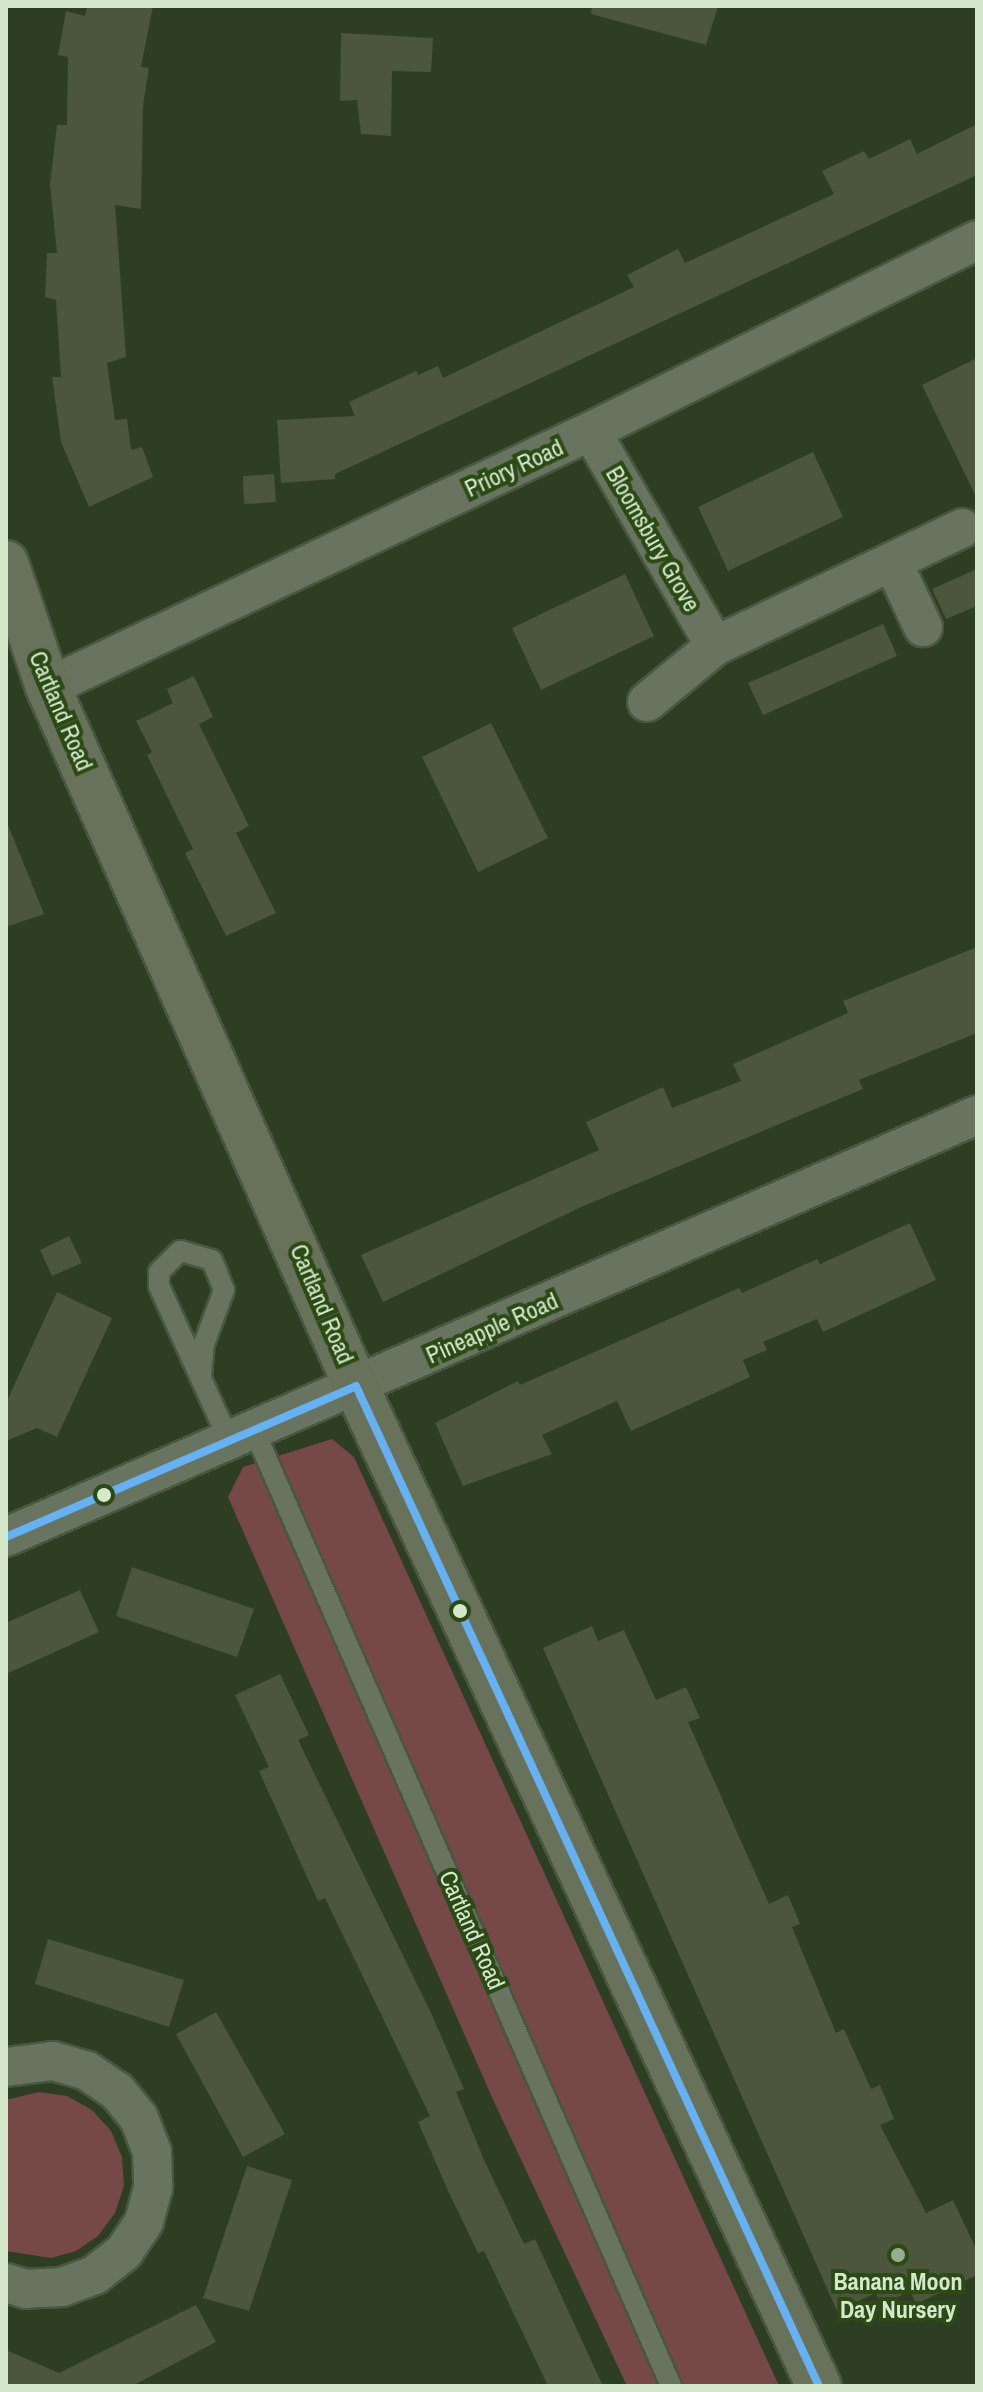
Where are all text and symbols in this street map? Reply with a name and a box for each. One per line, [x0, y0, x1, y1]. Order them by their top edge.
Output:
street label: Priory Road [460, 433, 568, 503]
street label: Bloomsbury Grove [600, 461, 706, 617]
street label: Cartland Road [23, 647, 99, 775]
street label: Cartland Road [284, 1240, 360, 1368]
street label: Pineapple Road [422, 1286, 562, 1370]
unlabelled marker [96, 1487, 112, 1503]
unlabelled marker [452, 1603, 468, 1619]
street label: Cartland Road [433, 1866, 511, 1994]
marker: Banana Moon Day Nursery [889, 2246, 907, 2264]
place label: Banana Moon Day Nursery [833, 2268, 963, 2324]

